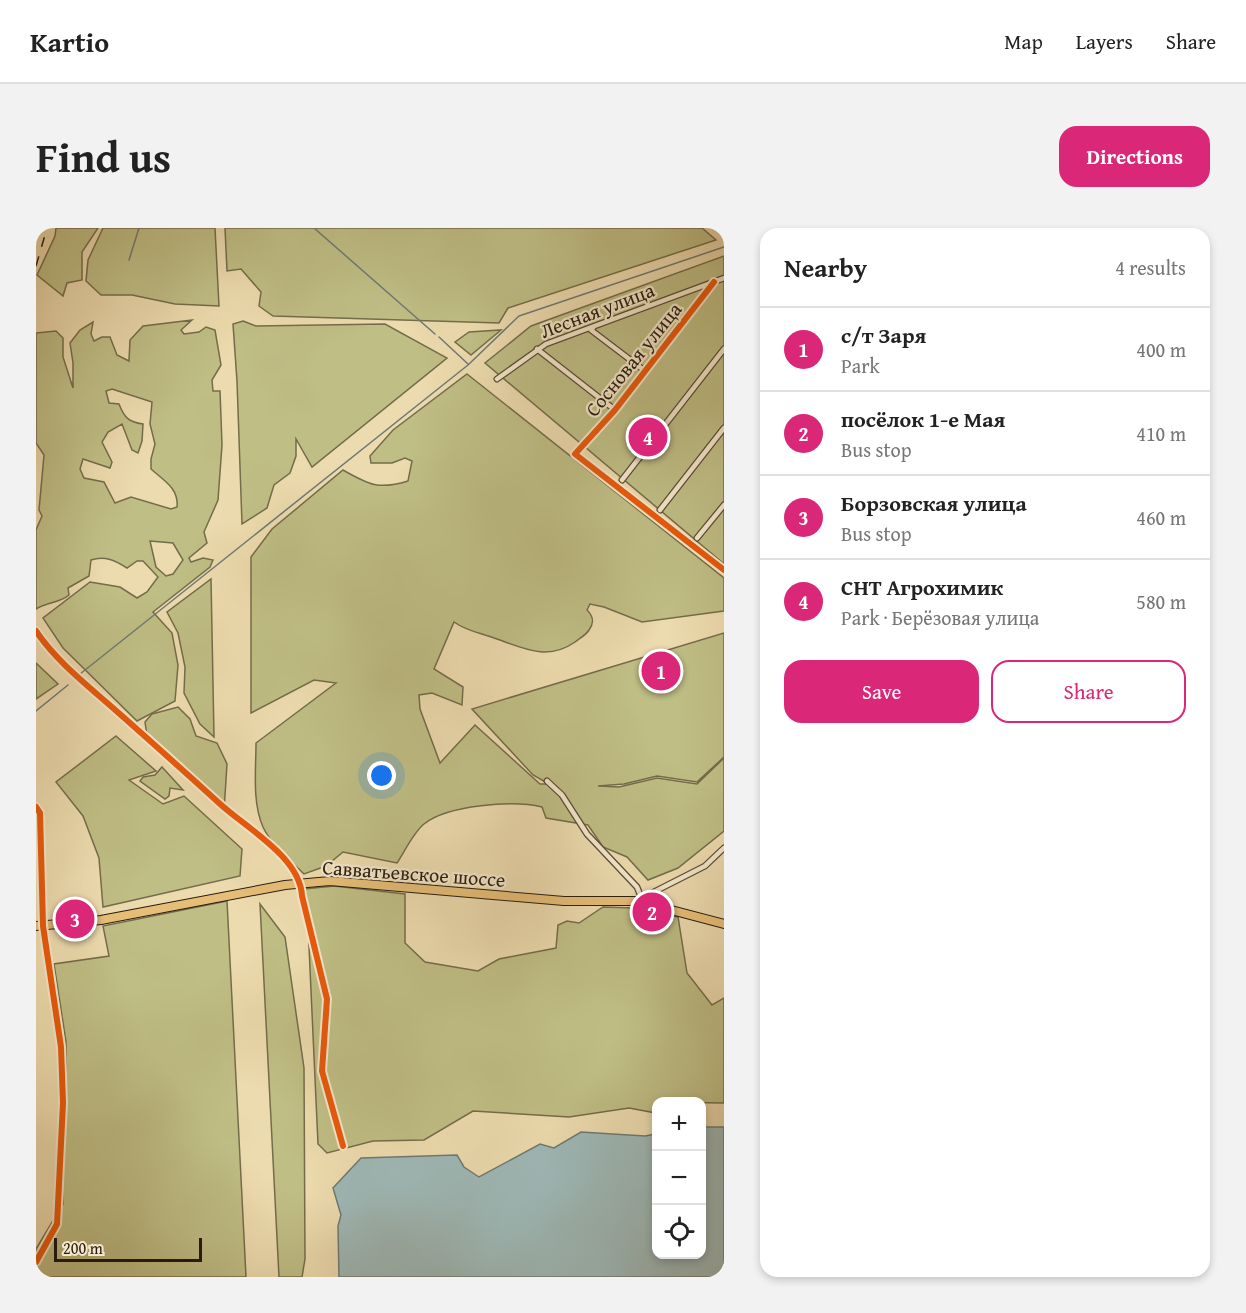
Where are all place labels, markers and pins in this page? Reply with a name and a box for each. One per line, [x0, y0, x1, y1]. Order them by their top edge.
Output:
pin: 4 [628, 414, 668, 460]
pin: 1 [642, 648, 680, 694]
pin: 2 [632, 890, 672, 934]
pin: 3 [56, 896, 94, 942]

